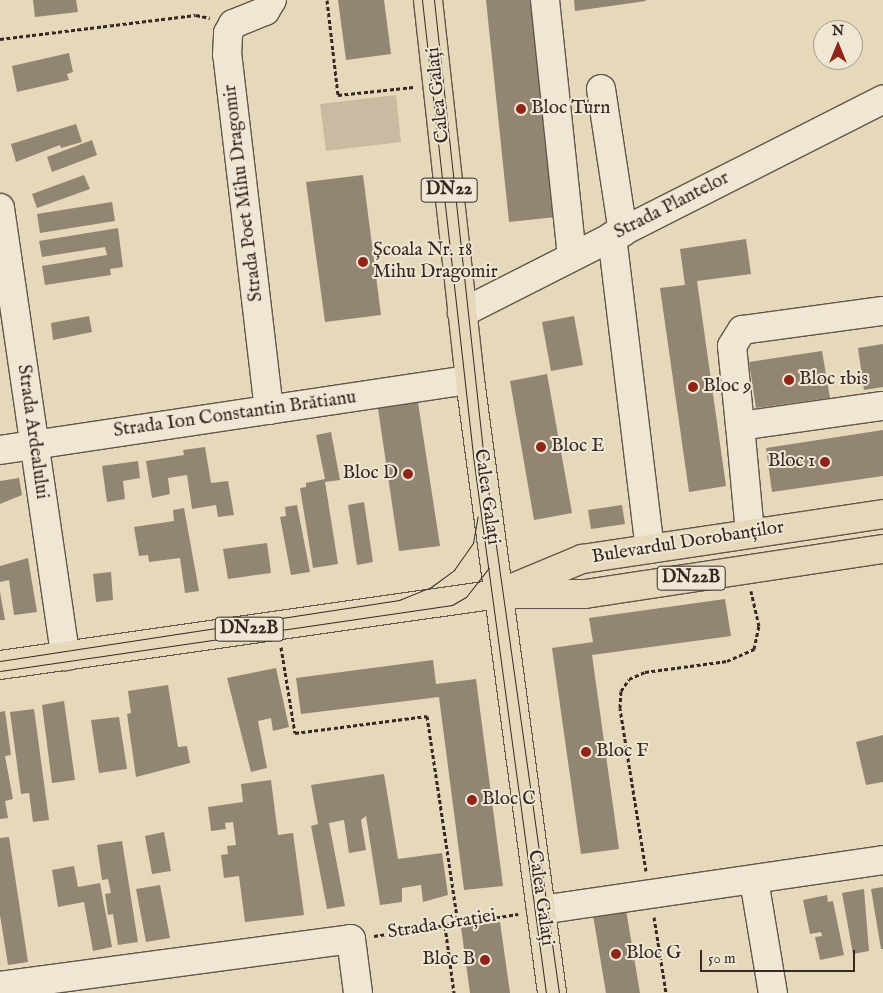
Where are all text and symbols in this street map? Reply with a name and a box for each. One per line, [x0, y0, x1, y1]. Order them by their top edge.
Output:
north arrow [813, 20, 863, 70]
text: N [832, 22, 844, 40]
street label: Calea Galați [423, 46, 455, 144]
street label: Strada Poet Mihu Dragomir [219, 83, 269, 303]
place label: Bloc Turn [531, 98, 610, 120]
marker: Bloc Turn [515, 103, 527, 115]
street label: Strada Plantelor [611, 167, 733, 245]
road number: DN22 [420, 174, 478, 206]
place label: Școala Nr. 18 Mihu Dragomir [373, 240, 498, 284]
marker: Școala Nr. 18 Mihu Dragomir [357, 256, 369, 268]
street label: Strada Ardealului [11, 363, 53, 501]
place label: Bloc 1bis [799, 369, 868, 391]
marker: Bloc 1bis [783, 374, 795, 386]
place label: Bloc 9 [703, 376, 752, 398]
marker: Bloc 9 [687, 381, 699, 393]
street label: Strada Ion Constantin Brătianu [112, 387, 358, 443]
place label: Bloc E [551, 436, 604, 458]
marker: Bloc E [535, 441, 547, 453]
street label: Calea Galați [468, 448, 504, 546]
place label: Bloc 1 [768, 451, 815, 473]
marker: Bloc 1 [819, 456, 831, 468]
place label: Bloc D [343, 463, 398, 485]
marker: Bloc D [402, 468, 414, 480]
street label: Bulevardul Dorobanților [590, 517, 786, 569]
road number: DN22B [656, 562, 726, 594]
road number: DN22B [214, 614, 284, 644]
place label: Bloc F [596, 741, 648, 763]
marker: Bloc F [580, 746, 592, 758]
place label: Bloc C [482, 789, 536, 811]
marker: Bloc C [466, 794, 478, 806]
street label: Calea Galați [522, 849, 558, 947]
street label: Strada Grației [386, 905, 498, 945]
scale bar [703, 940, 858, 972]
place label: Bloc G [626, 943, 681, 965]
marker: Bloc G [610, 948, 622, 960]
place label: Bloc B [422, 949, 475, 971]
text: 50 m [708, 949, 736, 968]
marker: Bloc B [479, 954, 491, 966]

